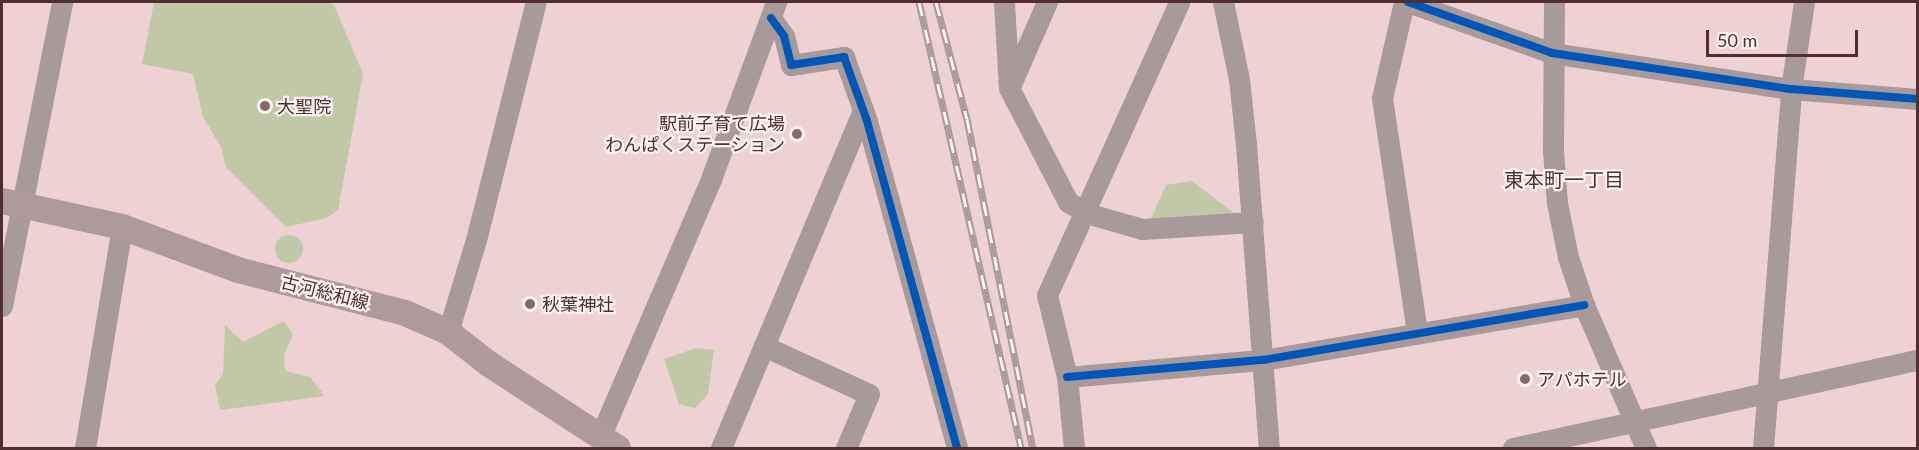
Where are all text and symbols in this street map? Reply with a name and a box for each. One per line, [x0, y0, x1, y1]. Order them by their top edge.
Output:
scale bar [1709, 18, 1860, 56]
text: 50 m [1717, 29, 1757, 51]
place label: 大聖院 [277, 95, 331, 117]
marker: 大聖院 [258, 99, 272, 113]
place label: 駅前子育て広場 わんぱくステーション [605, 113, 785, 156]
marker: 駅前子育て広場 わんぱくステーション [790, 127, 804, 141]
district label: 東本町一丁目 [1504, 167, 1624, 191]
street label: 古河総和線 [279, 271, 371, 313]
place label: 秋葉神社 [542, 293, 614, 315]
marker: 秋葉神社 [523, 297, 537, 311]
place label: アパホテル [1537, 368, 1627, 390]
marker: アパホテル [1518, 372, 1532, 386]

